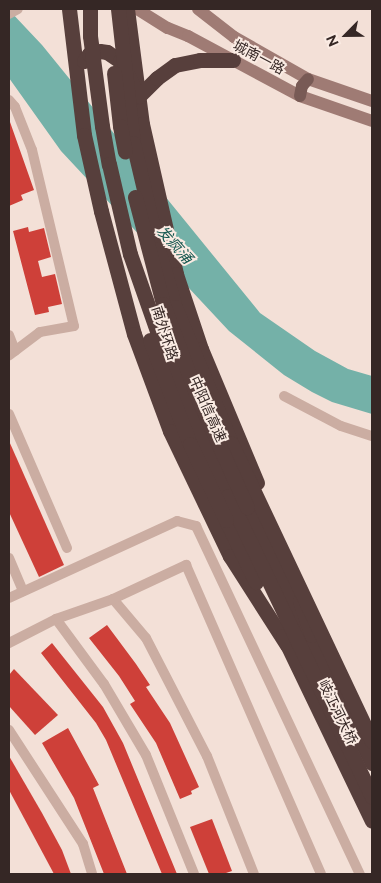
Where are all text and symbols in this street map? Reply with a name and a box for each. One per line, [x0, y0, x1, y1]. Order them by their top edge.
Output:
north arrow [321, 10, 371, 60]
text: N [323, 33, 342, 49]
street label: 城南一路 [230, 36, 288, 78]
water label: 发疯涌 [152, 222, 196, 268]
street label: 南外环路 [148, 304, 182, 362]
street label: 中阳信高速 [186, 374, 230, 444]
street label: 岐江河大桥 [315, 677, 361, 747]

